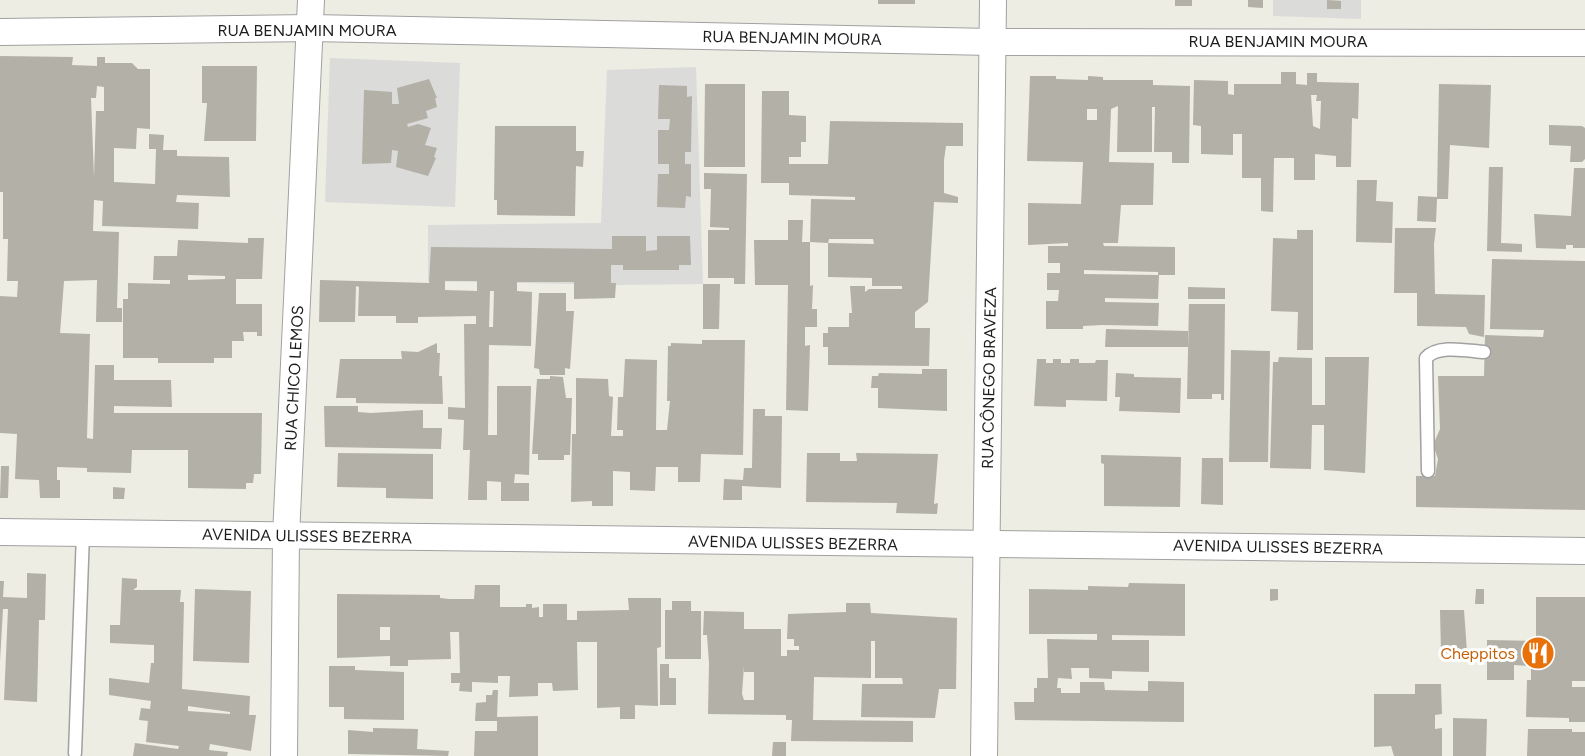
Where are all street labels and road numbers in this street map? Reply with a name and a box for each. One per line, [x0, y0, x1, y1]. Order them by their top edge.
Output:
street label: RUA BENJAMIN MOURA [217, 21, 397, 40]
street label: RUA BENJAMIN MOURA [702, 27, 882, 49]
street label: RUA BENJAMIN MOURA [1188, 32, 1368, 51]
street label: RUA CÔNEGO BRAVEZA [978, 287, 1000, 469]
street label: RUA CHICO LEMOS [281, 305, 307, 451]
street label: AVENIDA ULISSES BEZERRA [202, 525, 412, 547]
street label: AVENIDA ULISSES BEZERRA [688, 532, 898, 554]
street label: AVENIDA ULISSES BEZERRA [1173, 536, 1383, 558]

